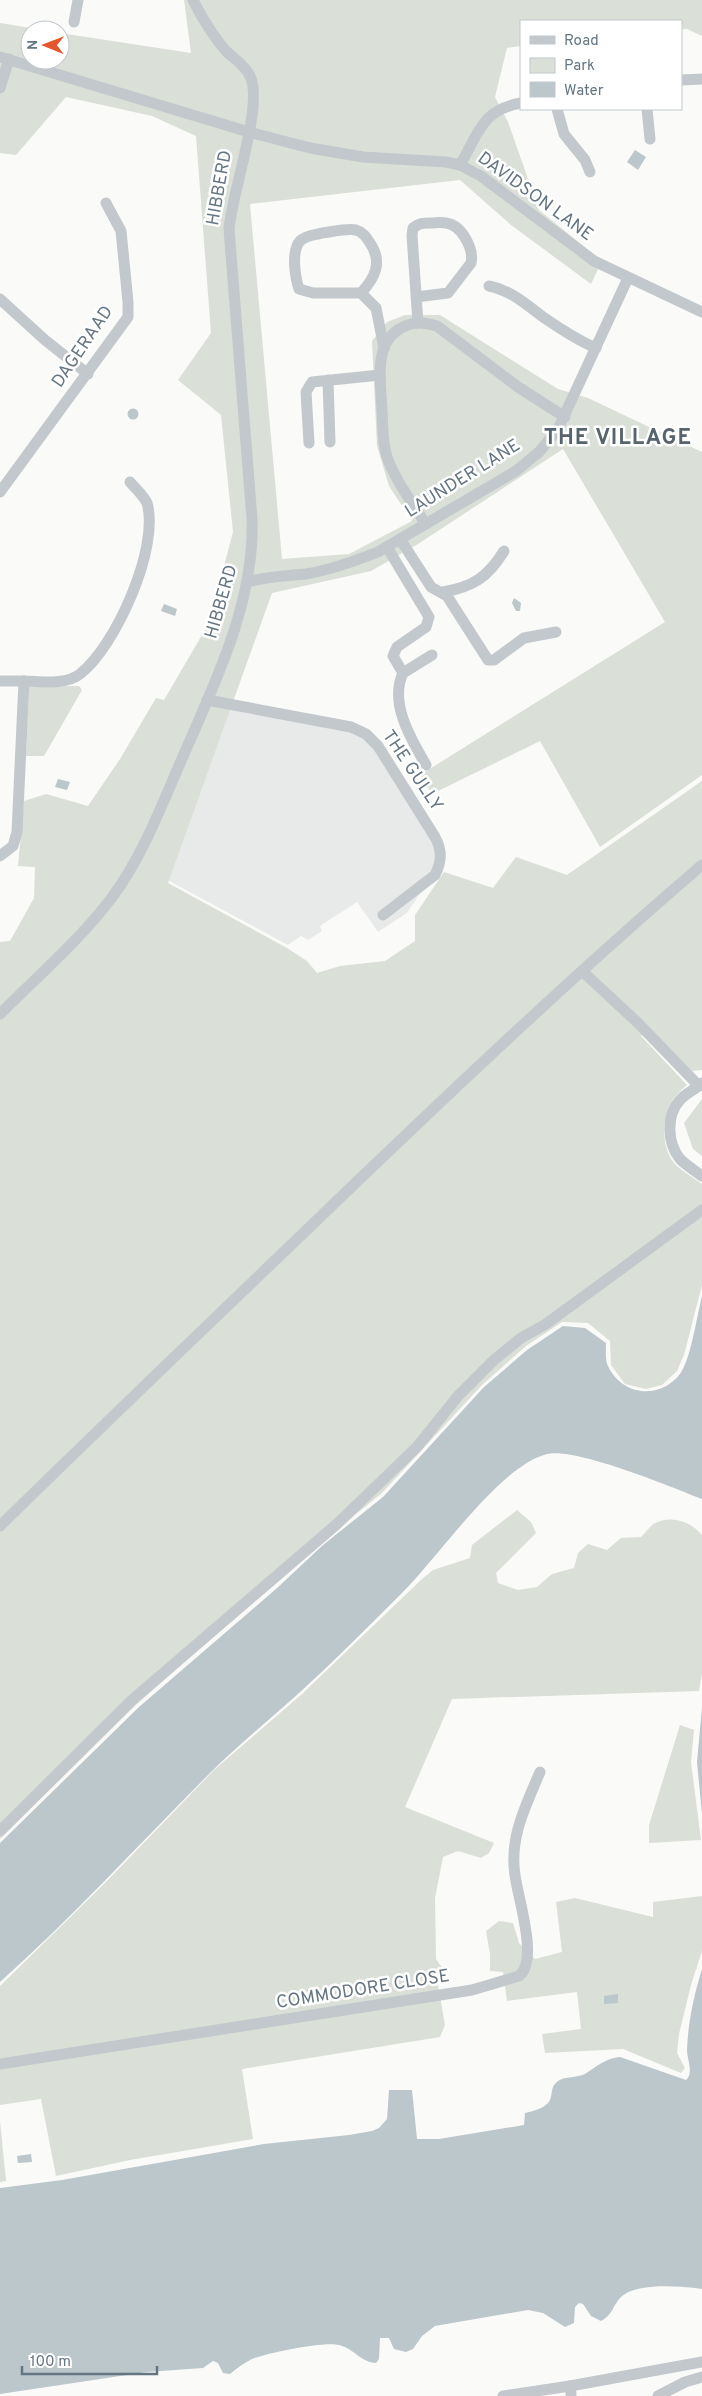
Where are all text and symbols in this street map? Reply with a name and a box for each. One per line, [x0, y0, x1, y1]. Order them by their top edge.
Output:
north arrow [20, 20, 70, 70]
legend [520, 20, 682, 110]
text: Road [564, 32, 599, 51]
text: N [25, 40, 42, 50]
text: Park [564, 57, 595, 76]
text: Water [564, 82, 604, 101]
street label: DAVIDSON LANE [473, 147, 597, 247]
street label: HIBBERD [202, 149, 238, 227]
street label: DAGERAAD [47, 302, 119, 392]
district label: THE VILLAGE [544, 425, 692, 452]
street label: LAUNDER LANE [401, 434, 525, 524]
street label: HIBBERD [200, 562, 244, 642]
street label: THE GULLY [377, 726, 447, 816]
street label: COMMODORE CLOSE [275, 1965, 451, 2015]
scale bar [22, 2344, 158, 2376]
text: 100 m [30, 2353, 71, 2372]

